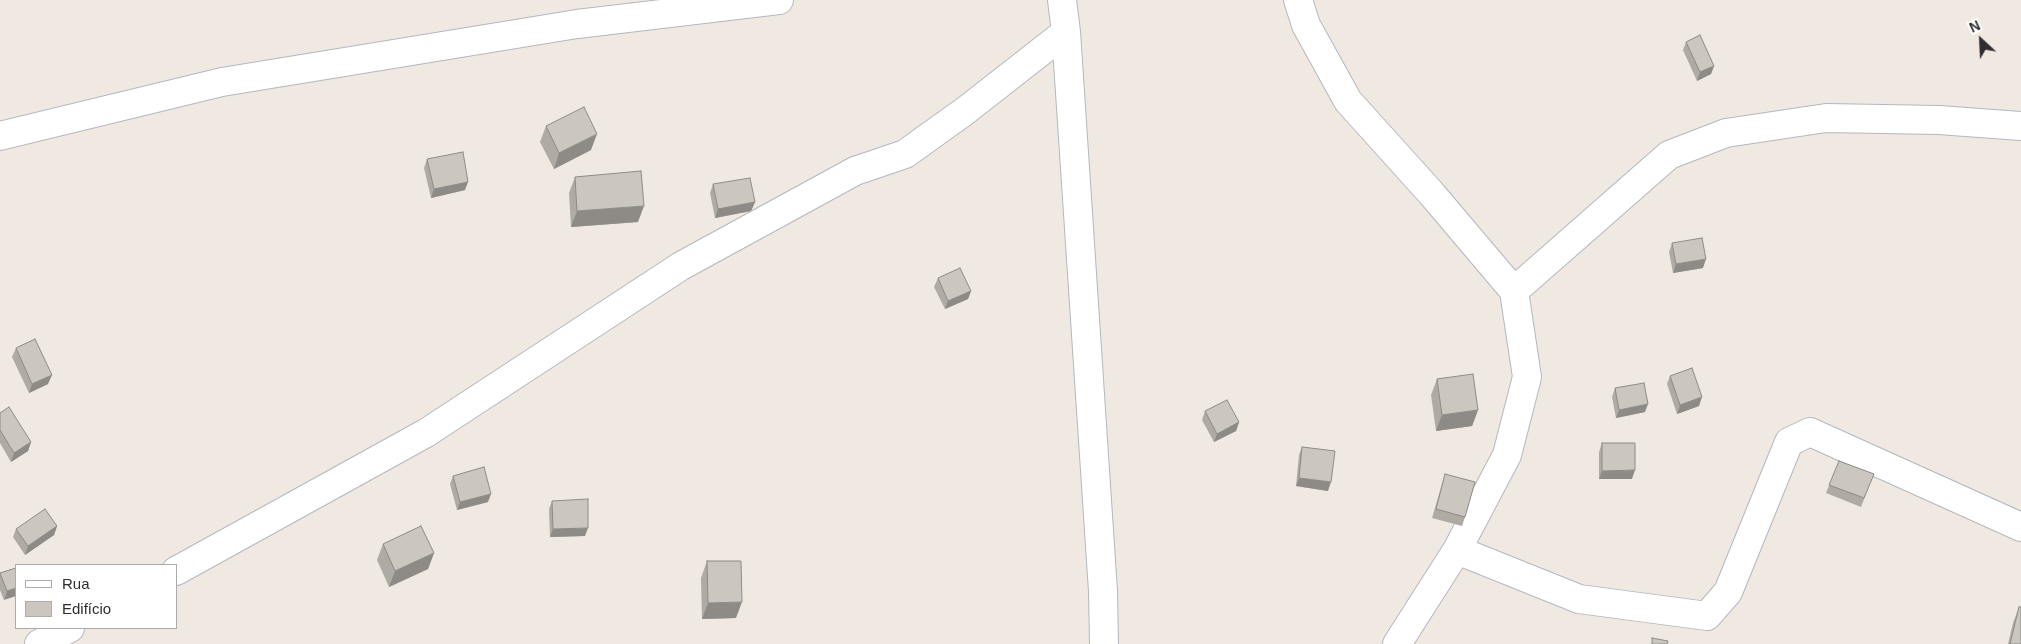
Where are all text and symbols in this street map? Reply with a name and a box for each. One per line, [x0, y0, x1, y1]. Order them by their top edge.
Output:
north arrow [1956, 15, 2006, 65]
text: N [1967, 17, 1983, 36]
legend [15, 564, 178, 629]
text: Rua [62, 575, 90, 592]
text: Edifício [62, 600, 111, 617]

